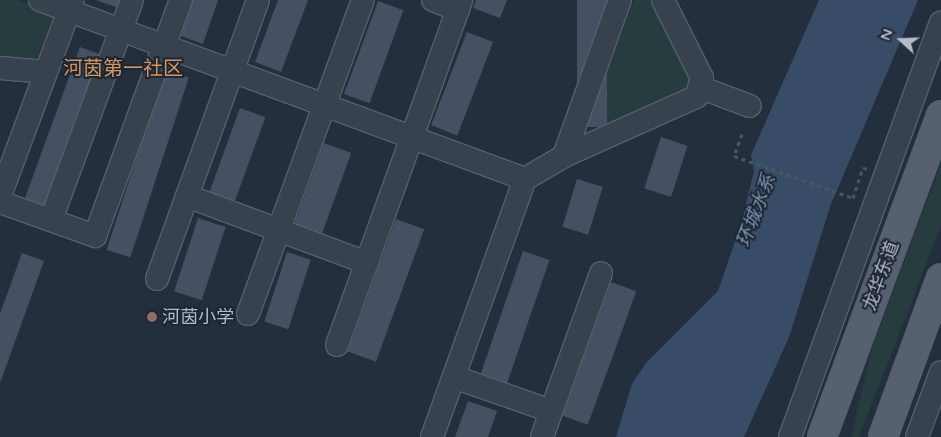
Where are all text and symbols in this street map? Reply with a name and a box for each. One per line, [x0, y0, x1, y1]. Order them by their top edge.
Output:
north arrow [876, 15, 926, 65]
text: N [877, 27, 896, 43]
district label: 河茵第一社区 [63, 57, 183, 81]
water label: 环城水系 [733, 171, 781, 251]
street label: 龙华东道 [859, 238, 903, 314]
place label: 河茵小学 [162, 306, 234, 328]
marker: 河茵小学 [146, 311, 158, 323]

